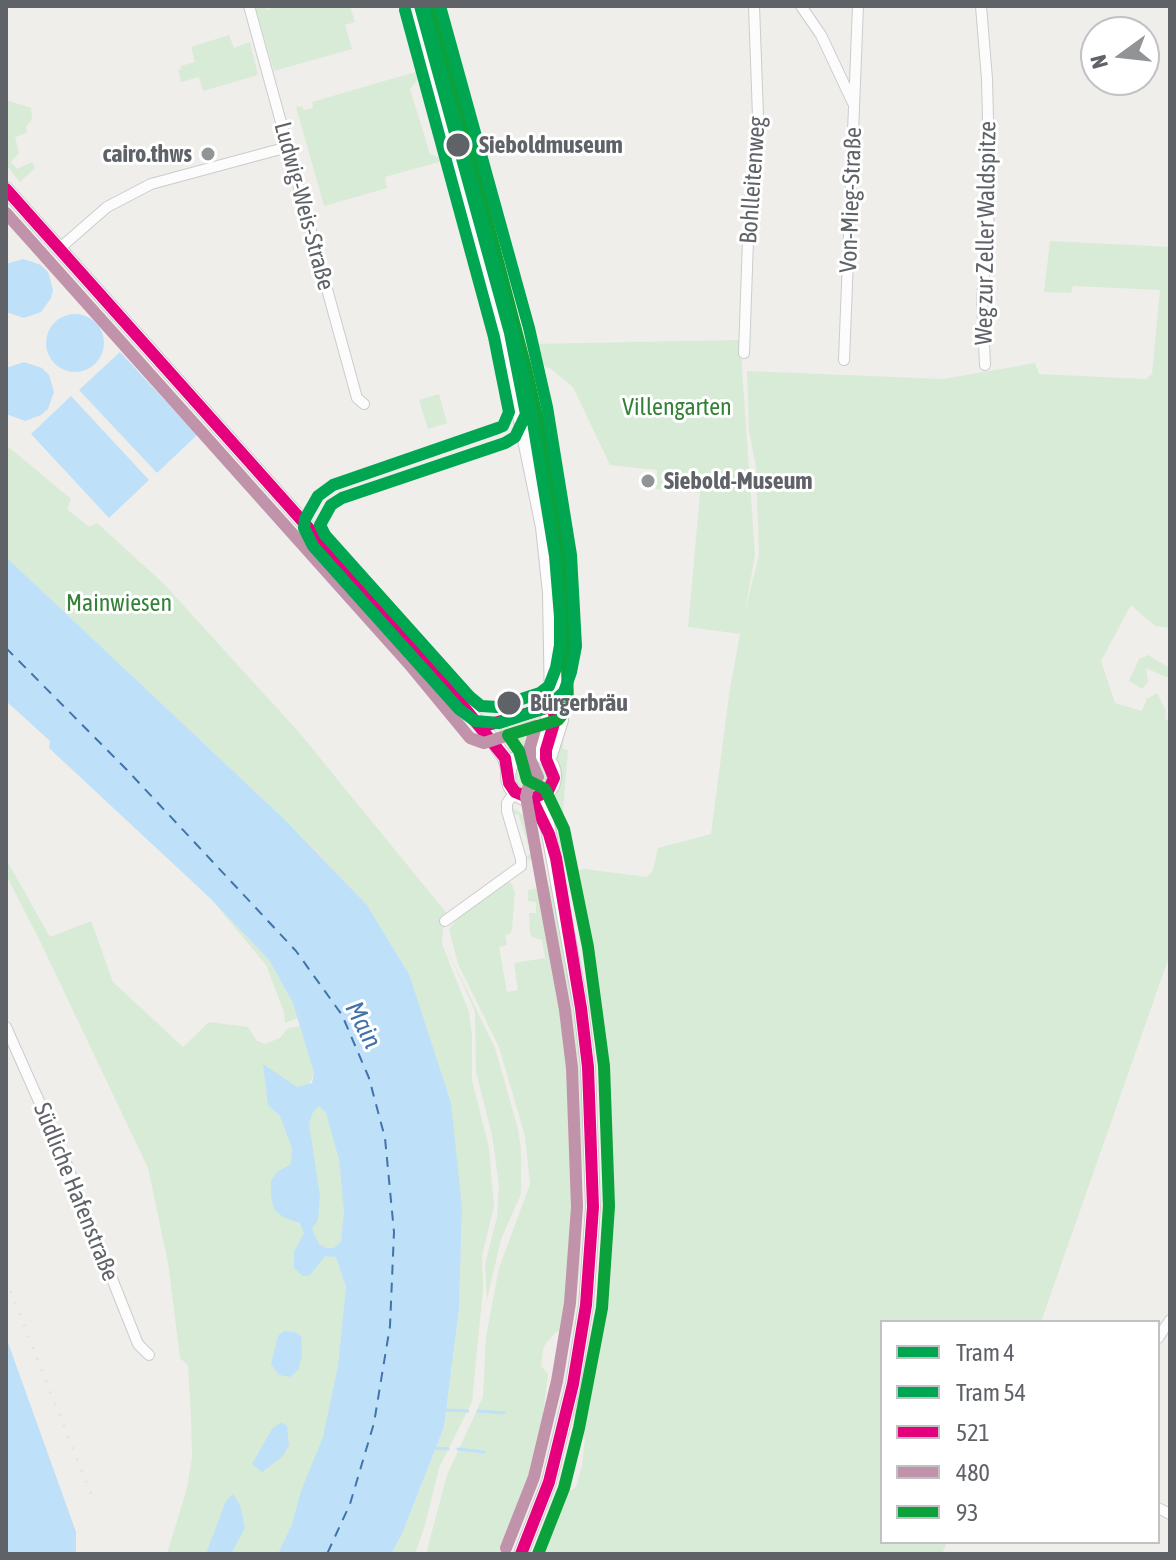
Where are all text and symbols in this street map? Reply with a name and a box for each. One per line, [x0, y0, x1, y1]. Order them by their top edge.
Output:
north arrow [1080, 16, 1160, 96]
text: N [1085, 52, 1113, 71]
street label: Bohlleitenweg [734, 115, 772, 245]
street label: Ludwig-Weis-Straße [268, 119, 340, 293]
street label: Weg zur Zeller Waldspitze [970, 121, 1002, 345]
street label: Von-Mieg-Straße [834, 127, 868, 273]
marker: Sieboldmuseum [444, 131, 472, 159]
place label: Sieboldmuseum [479, 131, 623, 159]
place label: cairo.thws [102, 140, 192, 168]
marker: cairo.thws [199, 145, 217, 163]
park label: Villengarten [622, 393, 732, 421]
place label: Siebold-Museum [664, 467, 813, 495]
marker: Siebold-Museum [639, 472, 657, 490]
park label: Mainwiesen [66, 589, 172, 617]
marker: Bürgerbräu [495, 689, 523, 717]
place label: Bürgerbräu [530, 689, 628, 717]
water label: Main [338, 996, 388, 1054]
street label: Südliche Hafenstraße [27, 1099, 125, 1285]
legend [880, 1320, 1160, 1544]
text: Tram 4 [956, 1339, 1015, 1366]
text: Tram 54 [956, 1379, 1026, 1406]
text: 521 [956, 1419, 990, 1446]
text: 480 [956, 1459, 990, 1486]
text: 93 [956, 1499, 979, 1526]

